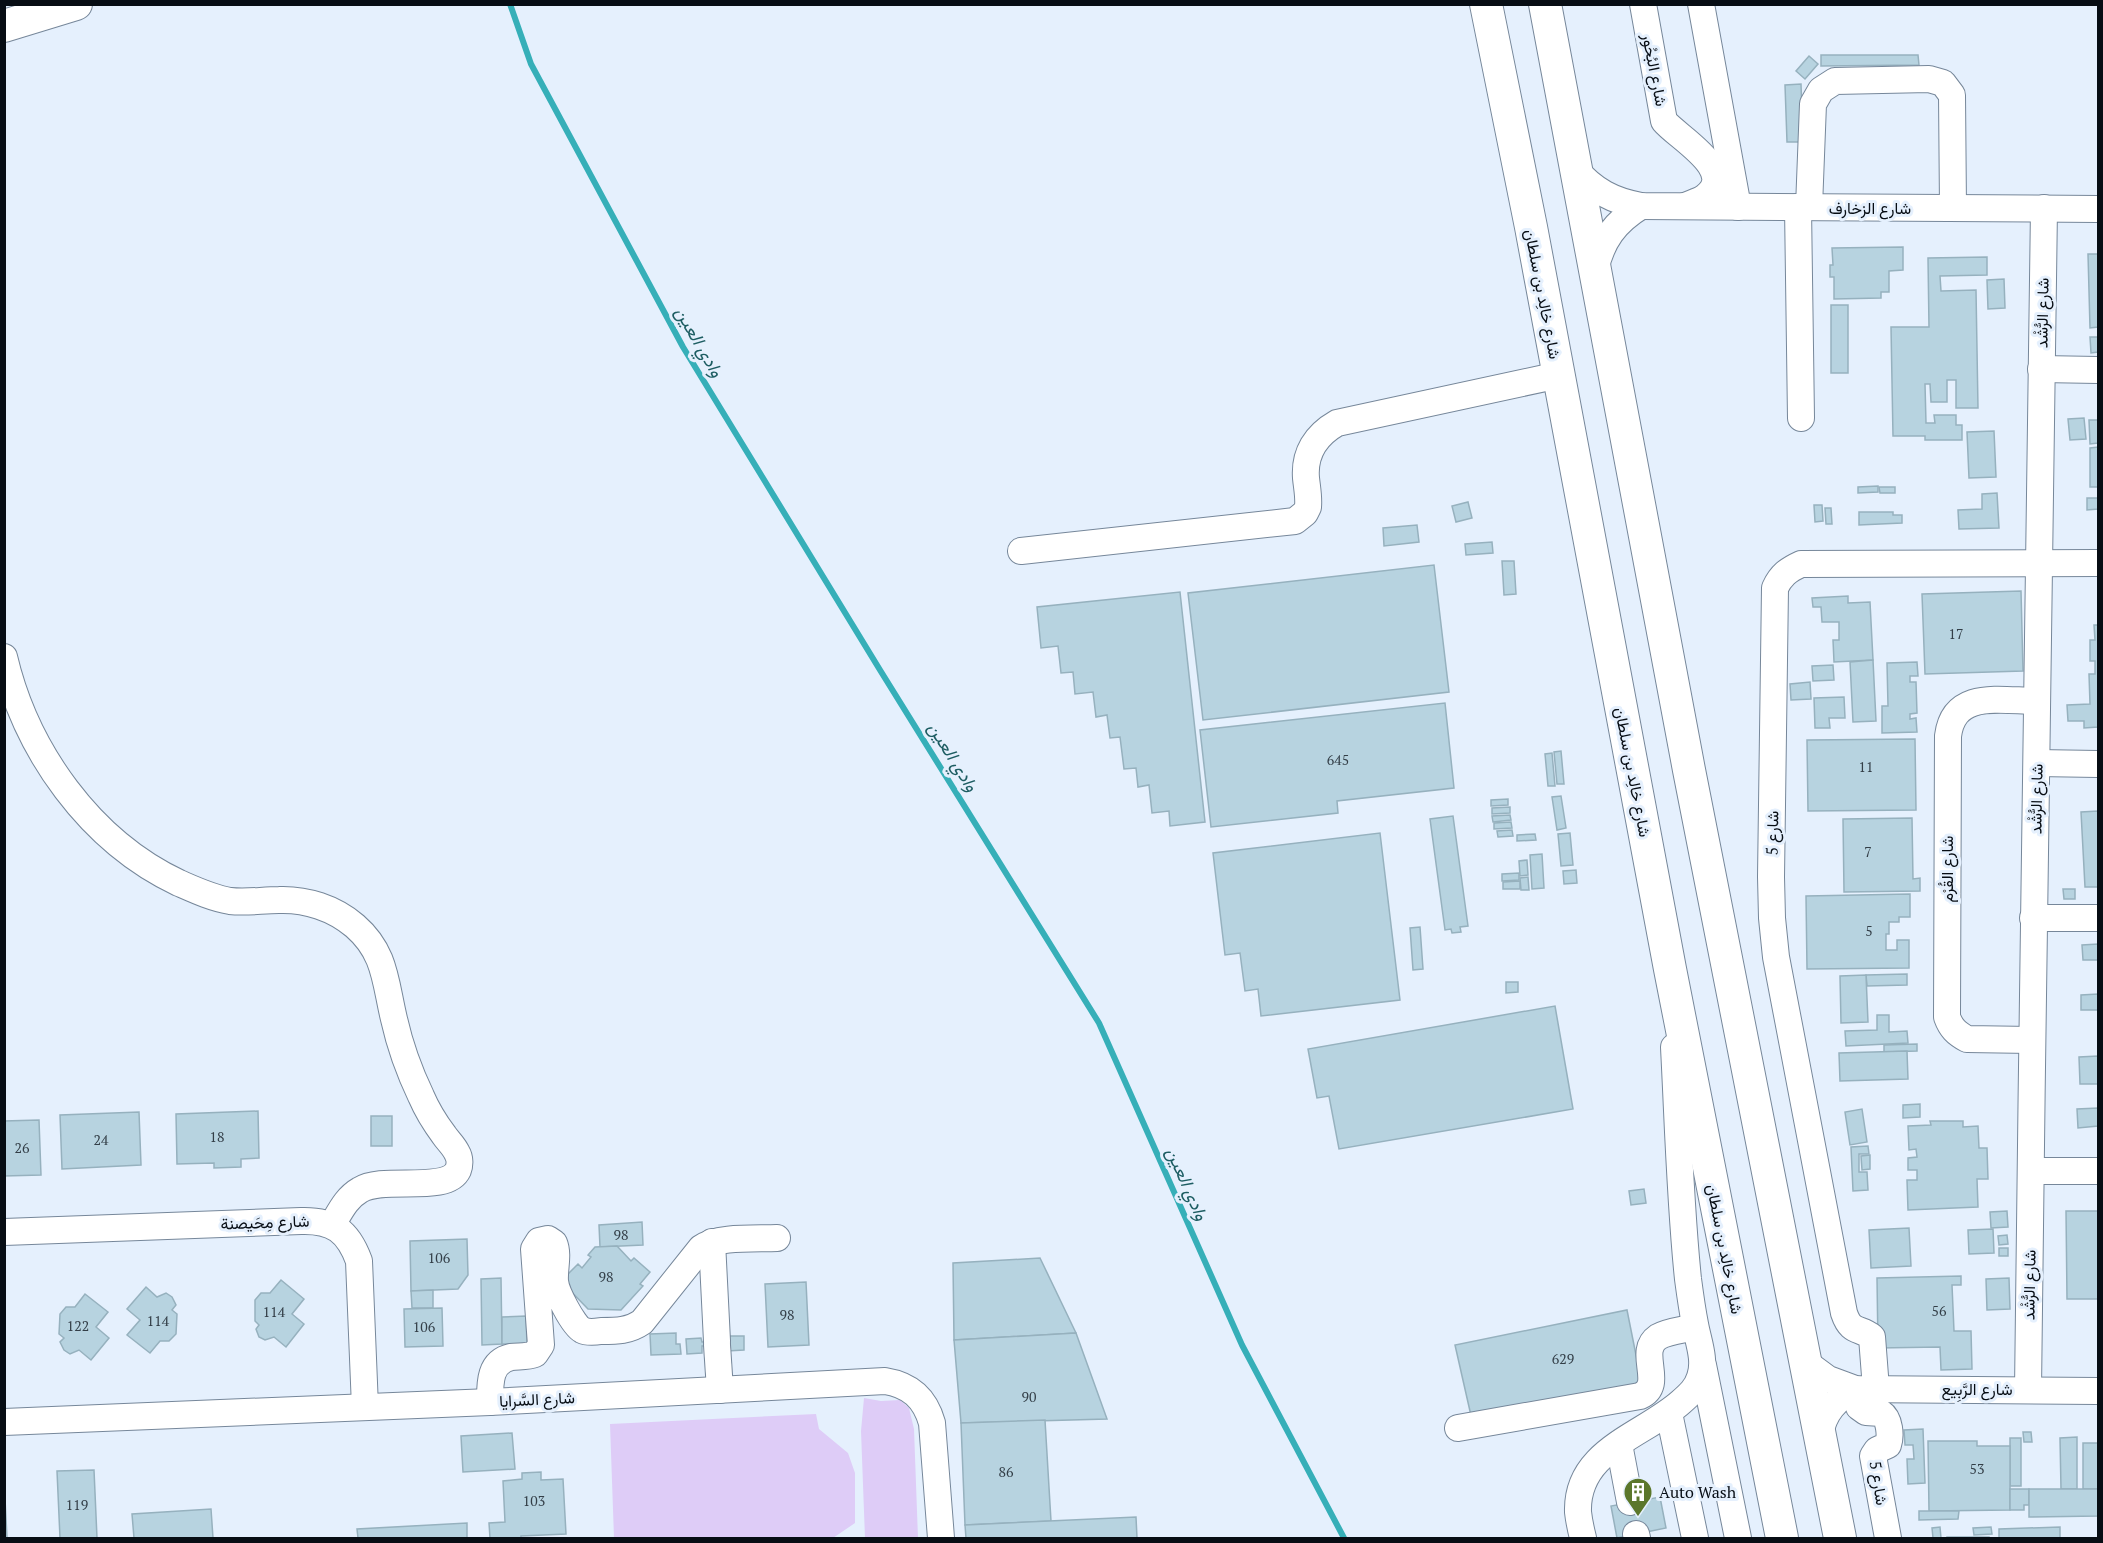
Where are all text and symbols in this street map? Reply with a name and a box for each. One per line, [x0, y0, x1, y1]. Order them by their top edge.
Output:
street label: شارع البُحُور [1636, 31, 1673, 108]
street label: شارع الزخارف [1829, 197, 1911, 220]
street label: شارع خالِد بن سلطان [1519, 227, 1566, 361]
street label: شارع الرُّشْد [2030, 278, 2055, 348]
water label: وادي العين [667, 302, 730, 383]
house number: 17 [1949, 624, 1963, 643]
street label: شارع خالِد بن سلطان [1609, 705, 1656, 839]
water label: وادي العين [920, 717, 985, 798]
house number: 645 [1327, 750, 1349, 769]
house number: 11 [1859, 757, 1873, 776]
street label: شارع الرُّشْد [2024, 764, 2049, 834]
street label: شارع 5 [1761, 811, 1784, 856]
street label: شارع القُرْم [1936, 836, 1959, 902]
house number: 7 [1864, 842, 1872, 861]
house number: 5 [1865, 921, 1873, 940]
house number: 18 [210, 1127, 224, 1146]
house number: 24 [94, 1130, 109, 1149]
house number: 26 [15, 1138, 30, 1157]
water label: وادي العين [1158, 1143, 1215, 1226]
street label: شارع خالِد بن سلطان [1701, 1182, 1748, 1316]
street label: شارع مِحَيصنة [220, 1209, 310, 1236]
house number: 98 [614, 1225, 628, 1244]
house number: 106 [428, 1248, 451, 1267]
street label: شارع الرُّشْد [2017, 1250, 2042, 1320]
house number: 98 [599, 1267, 613, 1286]
house number: 56 [1932, 1301, 1947, 1320]
house number: 114 [263, 1302, 286, 1321]
house number: 98 [780, 1305, 794, 1324]
house number: 114 [147, 1311, 170, 1330]
house number: 122 [67, 1316, 89, 1335]
house number: 106 [413, 1317, 436, 1336]
house number: 629 [1552, 1349, 1574, 1368]
street label: شارع الرَّبِيع [1941, 1378, 2013, 1402]
street label: شارع السَّرايا [499, 1386, 576, 1413]
house number: 90 [1022, 1387, 1036, 1406]
street label: شارع 5 [1864, 1459, 1893, 1507]
house number: 53 [1970, 1459, 1984, 1478]
house number: 86 [999, 1462, 1014, 1481]
building icon: Auto Wash [1622, 1476, 1654, 1518]
place label: Auto Wash [1659, 1481, 1737, 1503]
house number: 103 [523, 1491, 545, 1510]
house number: 119 [66, 1495, 88, 1514]

